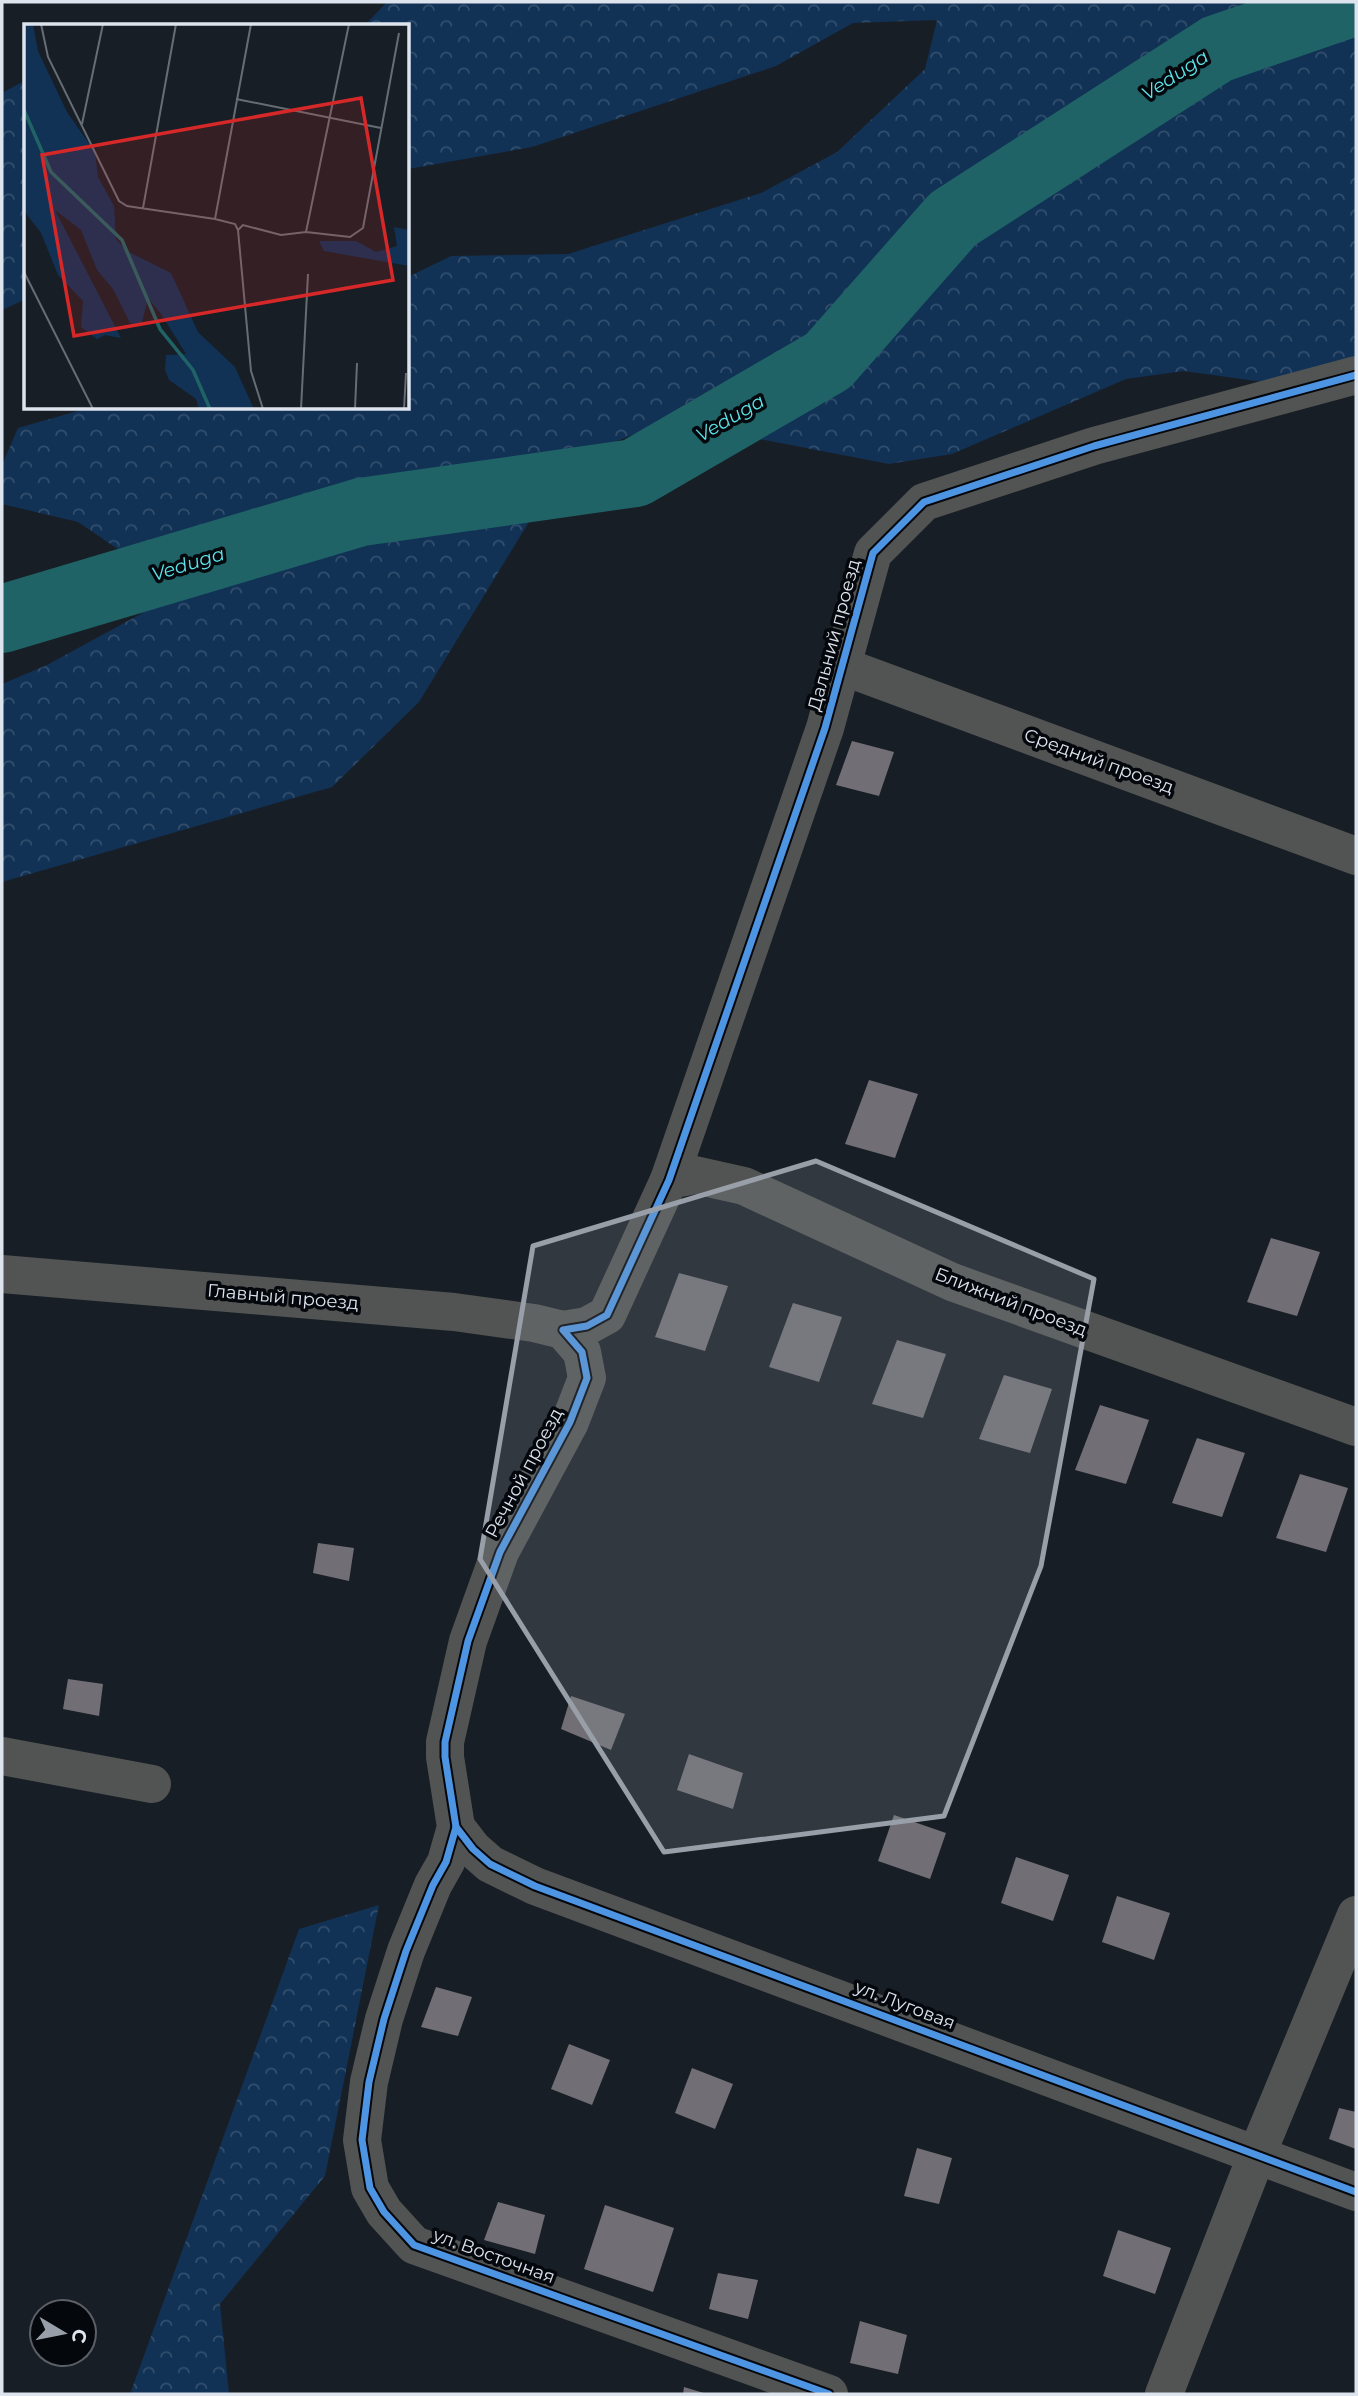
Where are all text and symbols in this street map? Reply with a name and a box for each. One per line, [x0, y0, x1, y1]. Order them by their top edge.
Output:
inset map [24, 24, 410, 410]
water label: Veduga [1137, 45, 1213, 105]
water label: Veduga [692, 389, 768, 447]
water label: Veduga [149, 542, 227, 586]
street label: Дальний проезд [803, 556, 865, 713]
street label: Средний проезд [1021, 724, 1177, 798]
street label: Ближний проезд [932, 1263, 1091, 1341]
street label: Главный проезд [206, 1279, 360, 1315]
street label: Речной проезд [481, 1404, 568, 1542]
street label: ул. Луговая [851, 1975, 958, 2034]
street label: ул. Восточная [429, 2223, 558, 2288]
north arrow [28, 2298, 98, 2368]
text: С [67, 2327, 92, 2345]

